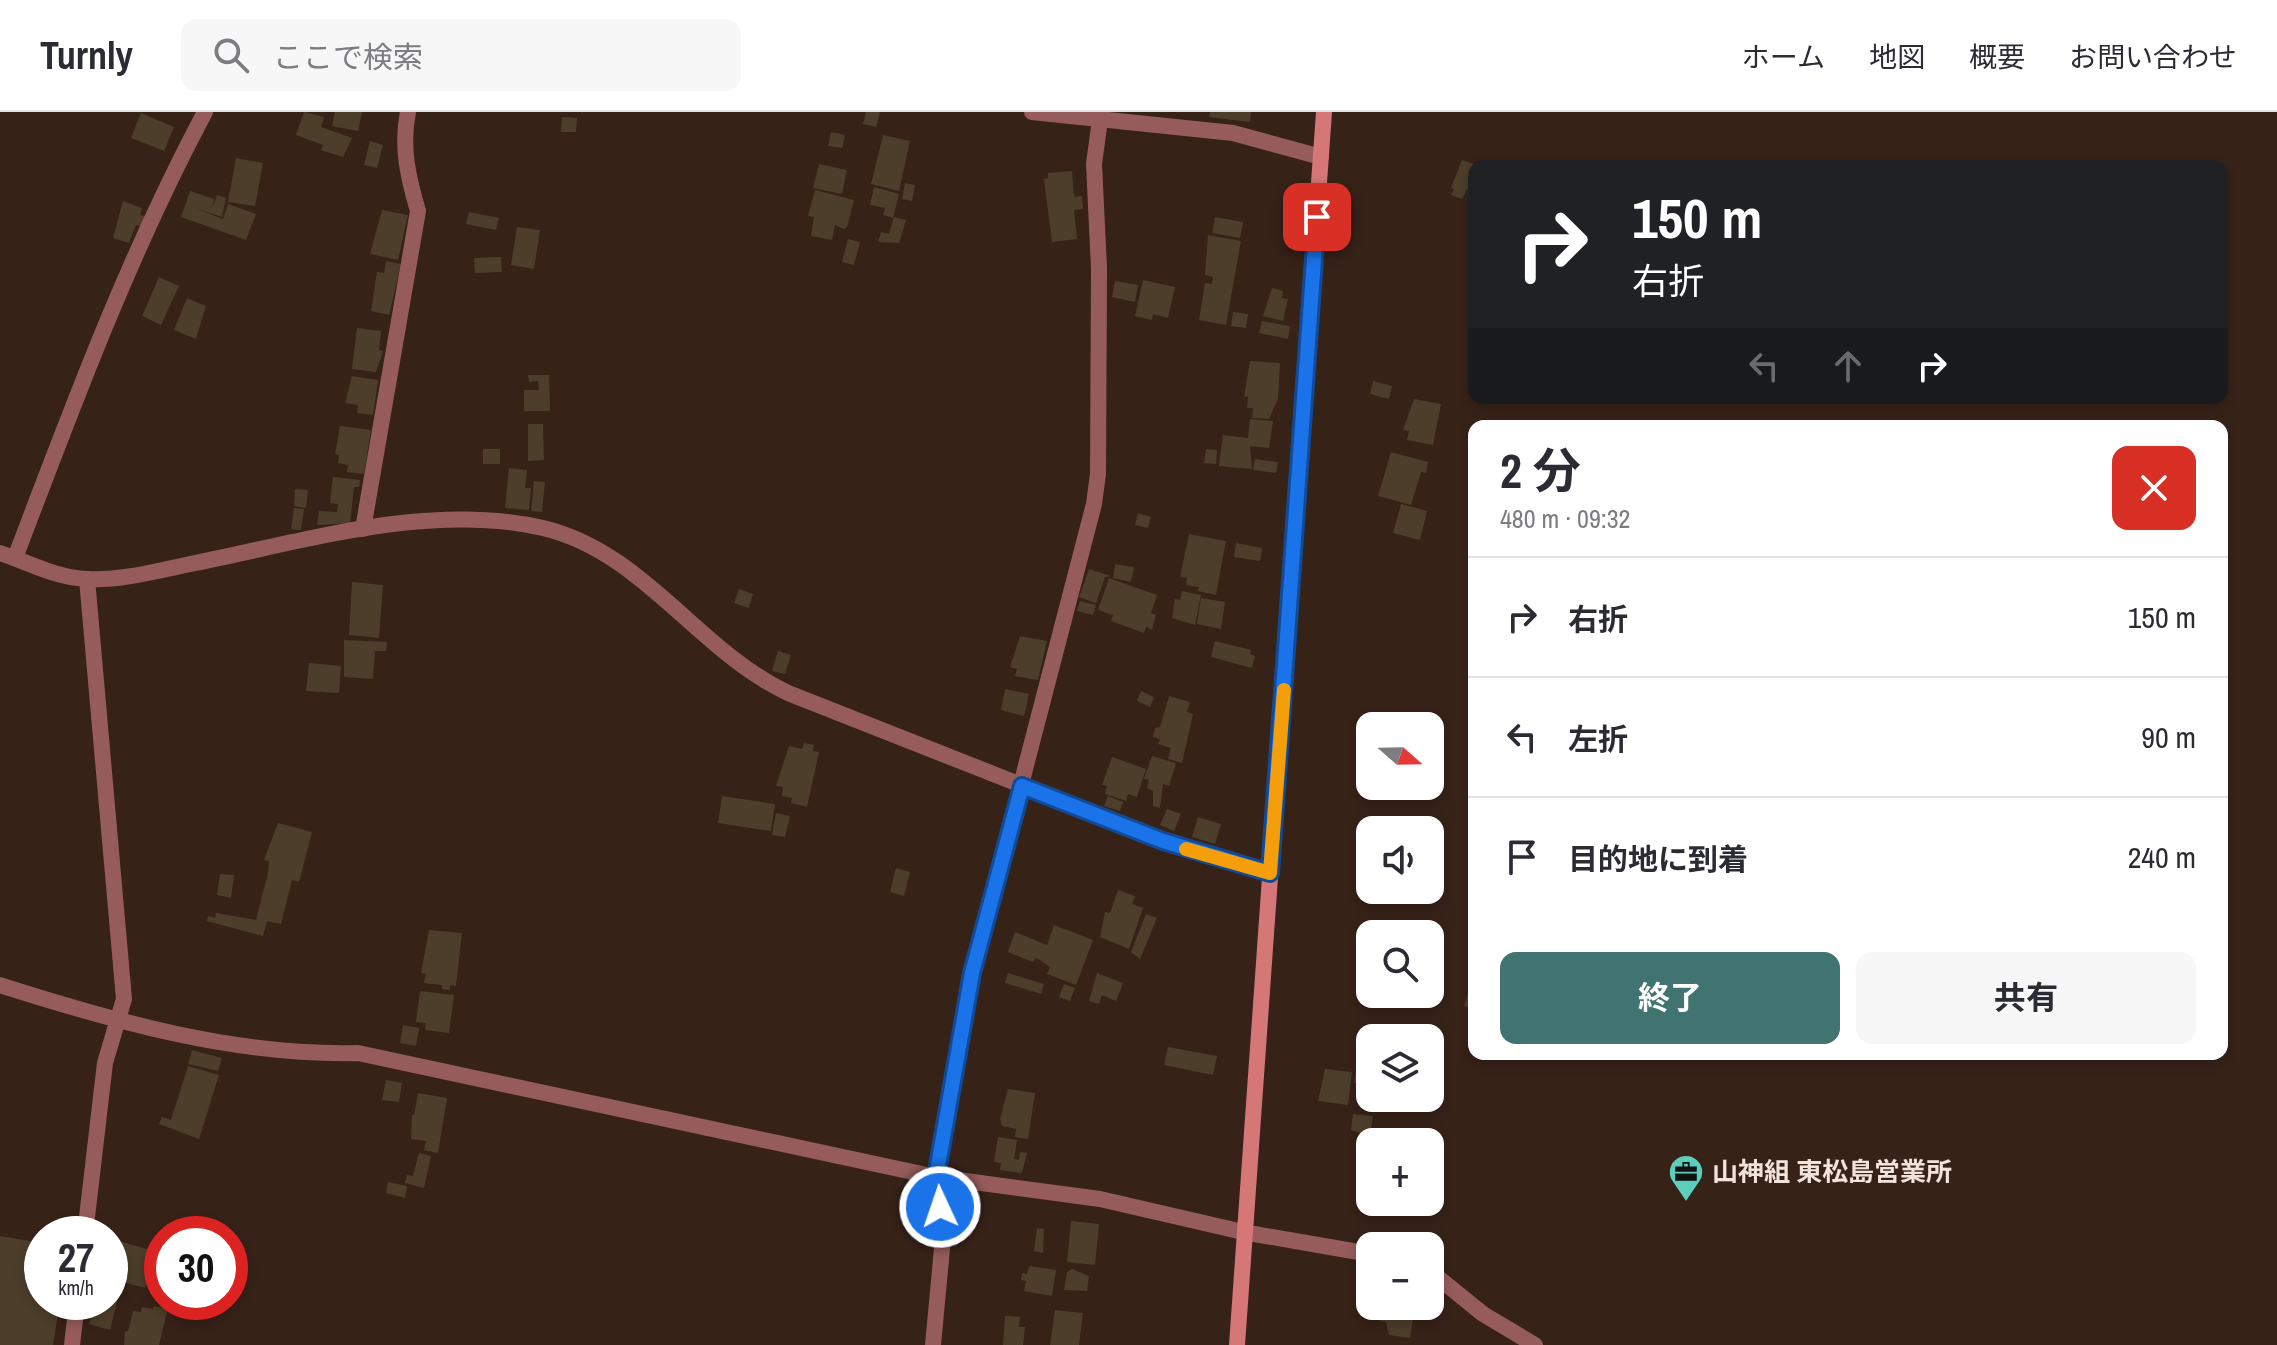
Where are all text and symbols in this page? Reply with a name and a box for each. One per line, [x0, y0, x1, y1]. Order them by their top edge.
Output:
search box [181, 19, 741, 91]
text: Turnly [40, 30, 133, 81]
icon: search [209, 33, 253, 77]
text: ここで検索 [273, 37, 423, 77]
text: ホーム [1742, 38, 1825, 76]
text: 地図 [1869, 38, 1925, 76]
text: 概要 [1969, 38, 2025, 76]
text: お問い合わせ [2069, 38, 2237, 76]
text: 150 m [1632, 180, 1762, 255]
pin [1283, 183, 1351, 251]
icon: right [1500, 192, 1604, 296]
icon: arrive [1295, 195, 1339, 239]
text: 右折 [1632, 257, 1704, 305]
icon: left [1742, 344, 1786, 388]
icon: ahead [1826, 344, 1870, 388]
icon: right [1910, 344, 1954, 388]
text: 2 分 [1500, 438, 1581, 503]
button: close [2112, 446, 2196, 530]
text: 480 m · 09:32 [1500, 501, 1630, 536]
icon: right [1500, 595, 1544, 639]
text: 150 m [2128, 597, 2196, 637]
text: 右折 [1568, 599, 1628, 639]
north arrow [1356, 712, 1444, 800]
map controls [1356, 712, 1444, 1320]
icon: left [1500, 715, 1544, 759]
text: 90 m [2141, 717, 2196, 757]
text: 左折 [1568, 719, 1628, 759]
button: sound [1356, 816, 1444, 904]
icon: arrive [1500, 835, 1544, 879]
text: 240 m [2128, 837, 2196, 877]
text: 目的地に到着 [1568, 839, 1748, 879]
button: search [1356, 920, 1444, 1008]
button: 終了 [1500, 952, 1840, 1044]
button: 共有 [1856, 952, 2196, 1044]
button: layers [1356, 1024, 1444, 1112]
button: + [1356, 1128, 1444, 1216]
office icon: 山神組 東松島営業所 [1667, 1153, 1705, 1203]
place label: 山神組 東松島営業所 [1712, 1154, 1952, 1189]
position arrow [898, 1165, 982, 1249]
speed limit sign: 30 [144, 1216, 248, 1320]
text: 27 [58, 1231, 94, 1284]
button: − [1356, 1232, 1444, 1320]
text: km/h [58, 1274, 94, 1301]

